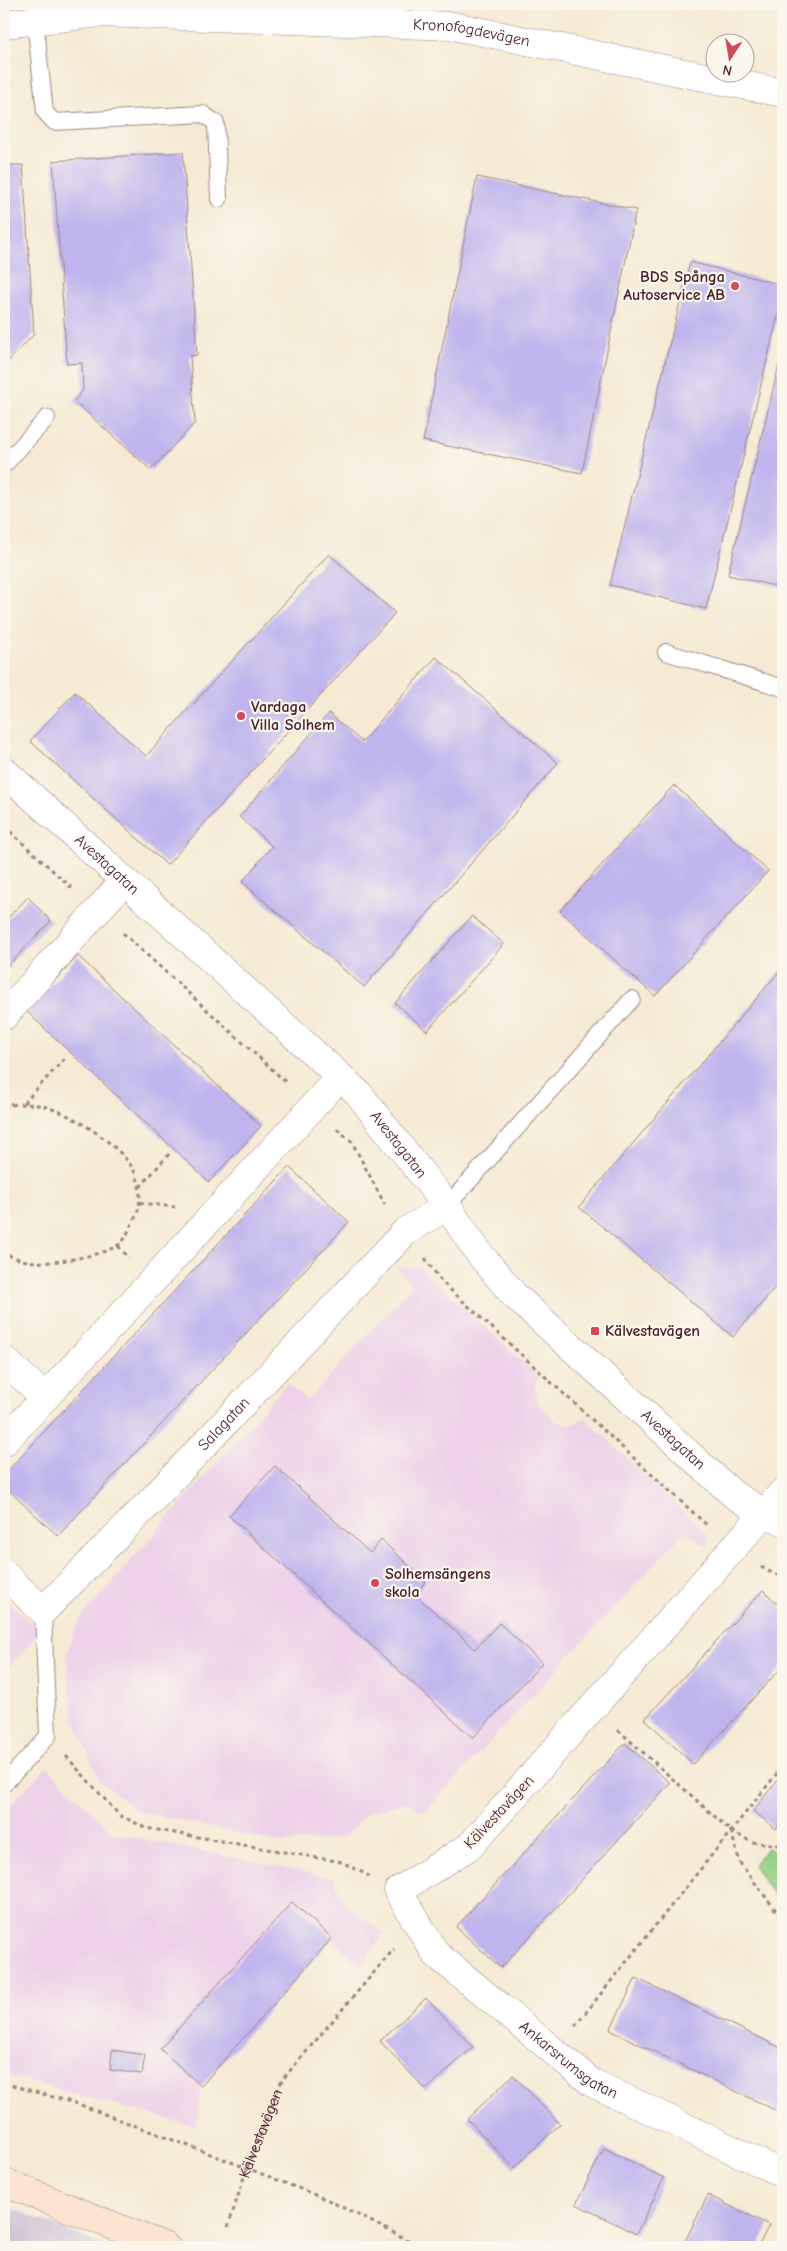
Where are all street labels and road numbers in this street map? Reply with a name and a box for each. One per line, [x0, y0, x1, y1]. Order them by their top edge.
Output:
street label: Kronofogdevägen [413, 16, 532, 50]
street label: Avestagatan [71, 831, 143, 898]
street label: Avestagatan [366, 1107, 431, 1182]
street label: Salagatan [194, 1393, 253, 1454]
street label: Avestagatan [637, 1406, 709, 1473]
street label: Kälvestavägen [460, 1771, 538, 1853]
street label: Ankarsrumsgatan [515, 2017, 621, 2102]
street label: Kälvestavägen [235, 2087, 286, 2180]

